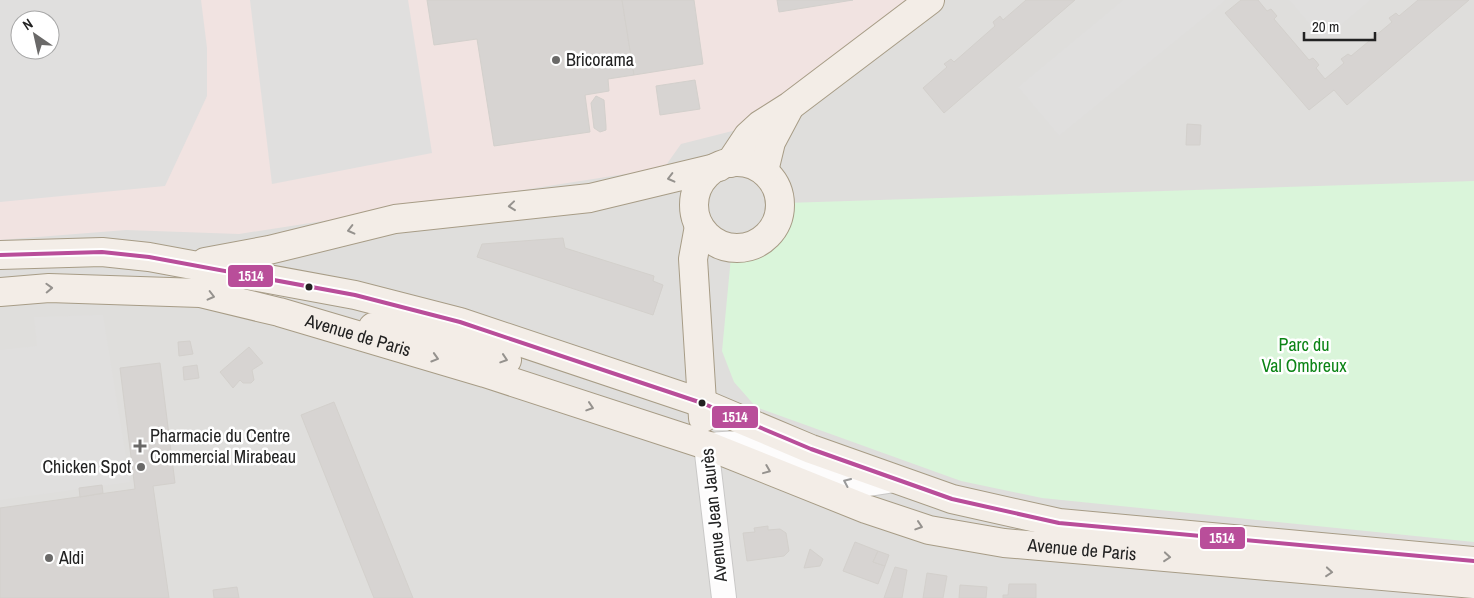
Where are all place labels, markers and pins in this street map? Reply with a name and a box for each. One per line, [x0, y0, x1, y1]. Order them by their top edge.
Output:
place label: Bricorama [566, 47, 634, 72]
marker: Bricorama [550, 54, 562, 66]
unlabelled marker [304, 282, 314, 292]
unlabelled marker [697, 398, 707, 408]
place label: Pharmacie du Centre Commercial Mirabeau [150, 423, 296, 469]
marker: Pharmacie du Centre Commercial Mirabeau [134, 440, 146, 452]
place label: Chicken Spot [42, 454, 131, 479]
marker: Chicken Spot [135, 461, 147, 473]
place label: Aldi [58, 545, 84, 570]
marker: Aldi [43, 552, 55, 564]

